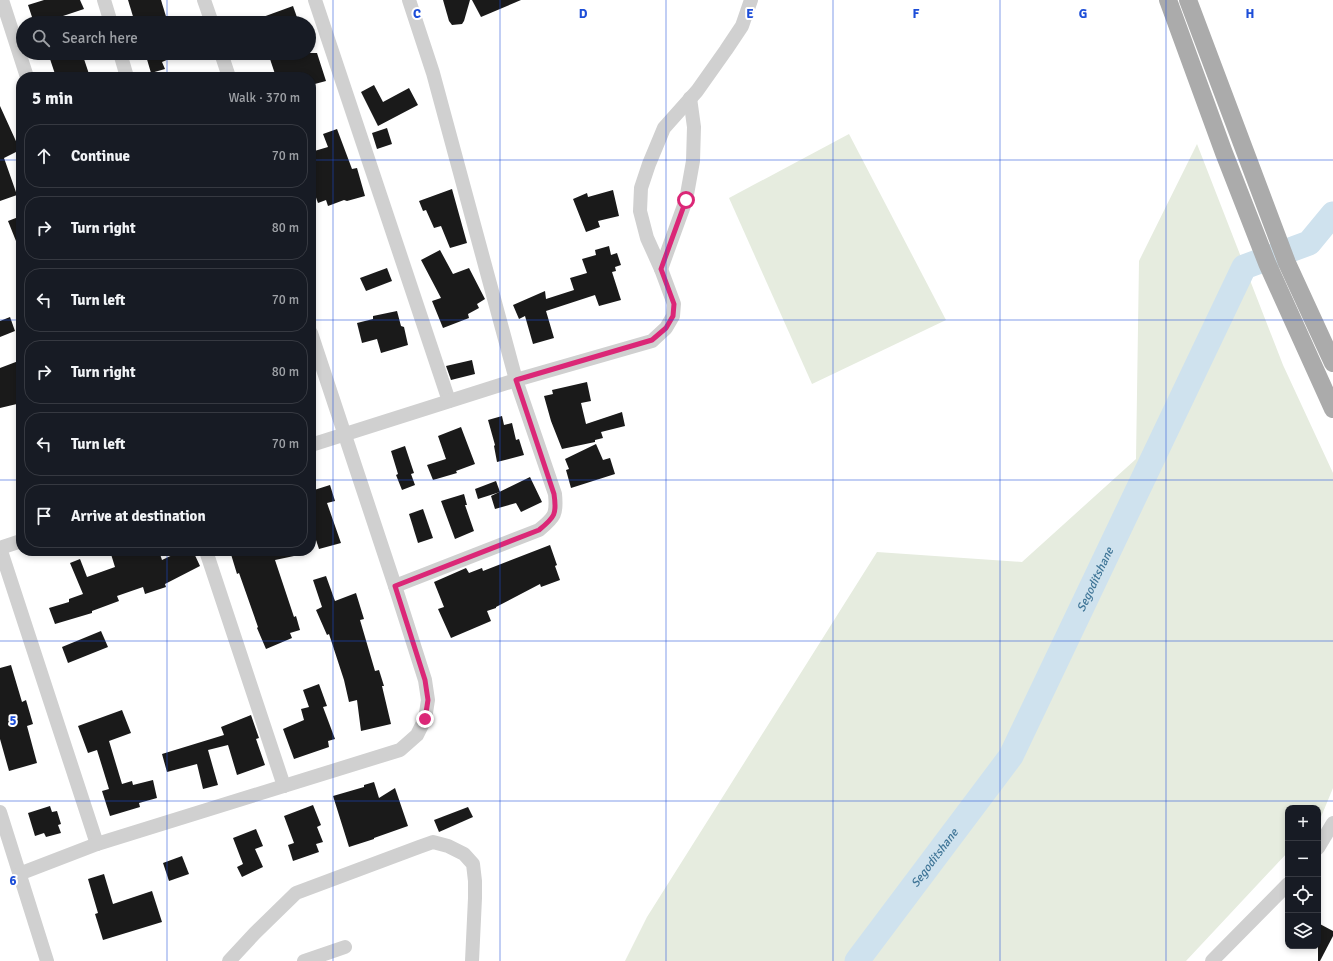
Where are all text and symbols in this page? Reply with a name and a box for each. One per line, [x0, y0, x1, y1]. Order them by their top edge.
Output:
text: C [413, 6, 421, 22]
text: D [579, 6, 588, 22]
text: E [746, 6, 754, 22]
text: F [913, 6, 920, 22]
text: G [1079, 6, 1087, 22]
text: H [1246, 6, 1254, 22]
search box [16, 16, 316, 60]
icon: search [30, 27, 52, 49]
text: Search here [62, 29, 138, 47]
text: 5 min [32, 88, 73, 109]
text: Walk · 370 m [229, 90, 300, 106]
icon: ahead [33, 145, 55, 167]
text: Continue [71, 147, 130, 165]
text: 70 m [272, 148, 299, 164]
route start [677, 191, 695, 209]
icon: right [33, 217, 55, 239]
text: Turn right [71, 219, 136, 237]
text: 80 m [272, 220, 299, 236]
icon: left [33, 289, 55, 311]
text: Turn left [71, 291, 125, 309]
text: 70 m [272, 292, 299, 308]
icon: right [33, 361, 55, 383]
text: Turn right [71, 363, 136, 381]
text: 80 m [272, 364, 299, 380]
icon: left [33, 433, 55, 455]
text: Turn left [71, 435, 125, 453]
text: 70 m [272, 436, 299, 452]
icon: arrive [33, 505, 55, 527]
text: Arrive at destination [71, 507, 206, 525]
water label: Segoditshane [1074, 544, 1118, 614]
route end [416, 710, 434, 728]
text: 5 [9, 713, 17, 729]
map controls [1285, 805, 1321, 949]
button: + [1285, 805, 1321, 841]
water label: Segoditshane [908, 825, 962, 890]
button: − [1285, 841, 1321, 877]
text: 6 [9, 873, 17, 889]
button: locate [1285, 877, 1321, 913]
button: layers [1285, 913, 1321, 949]

